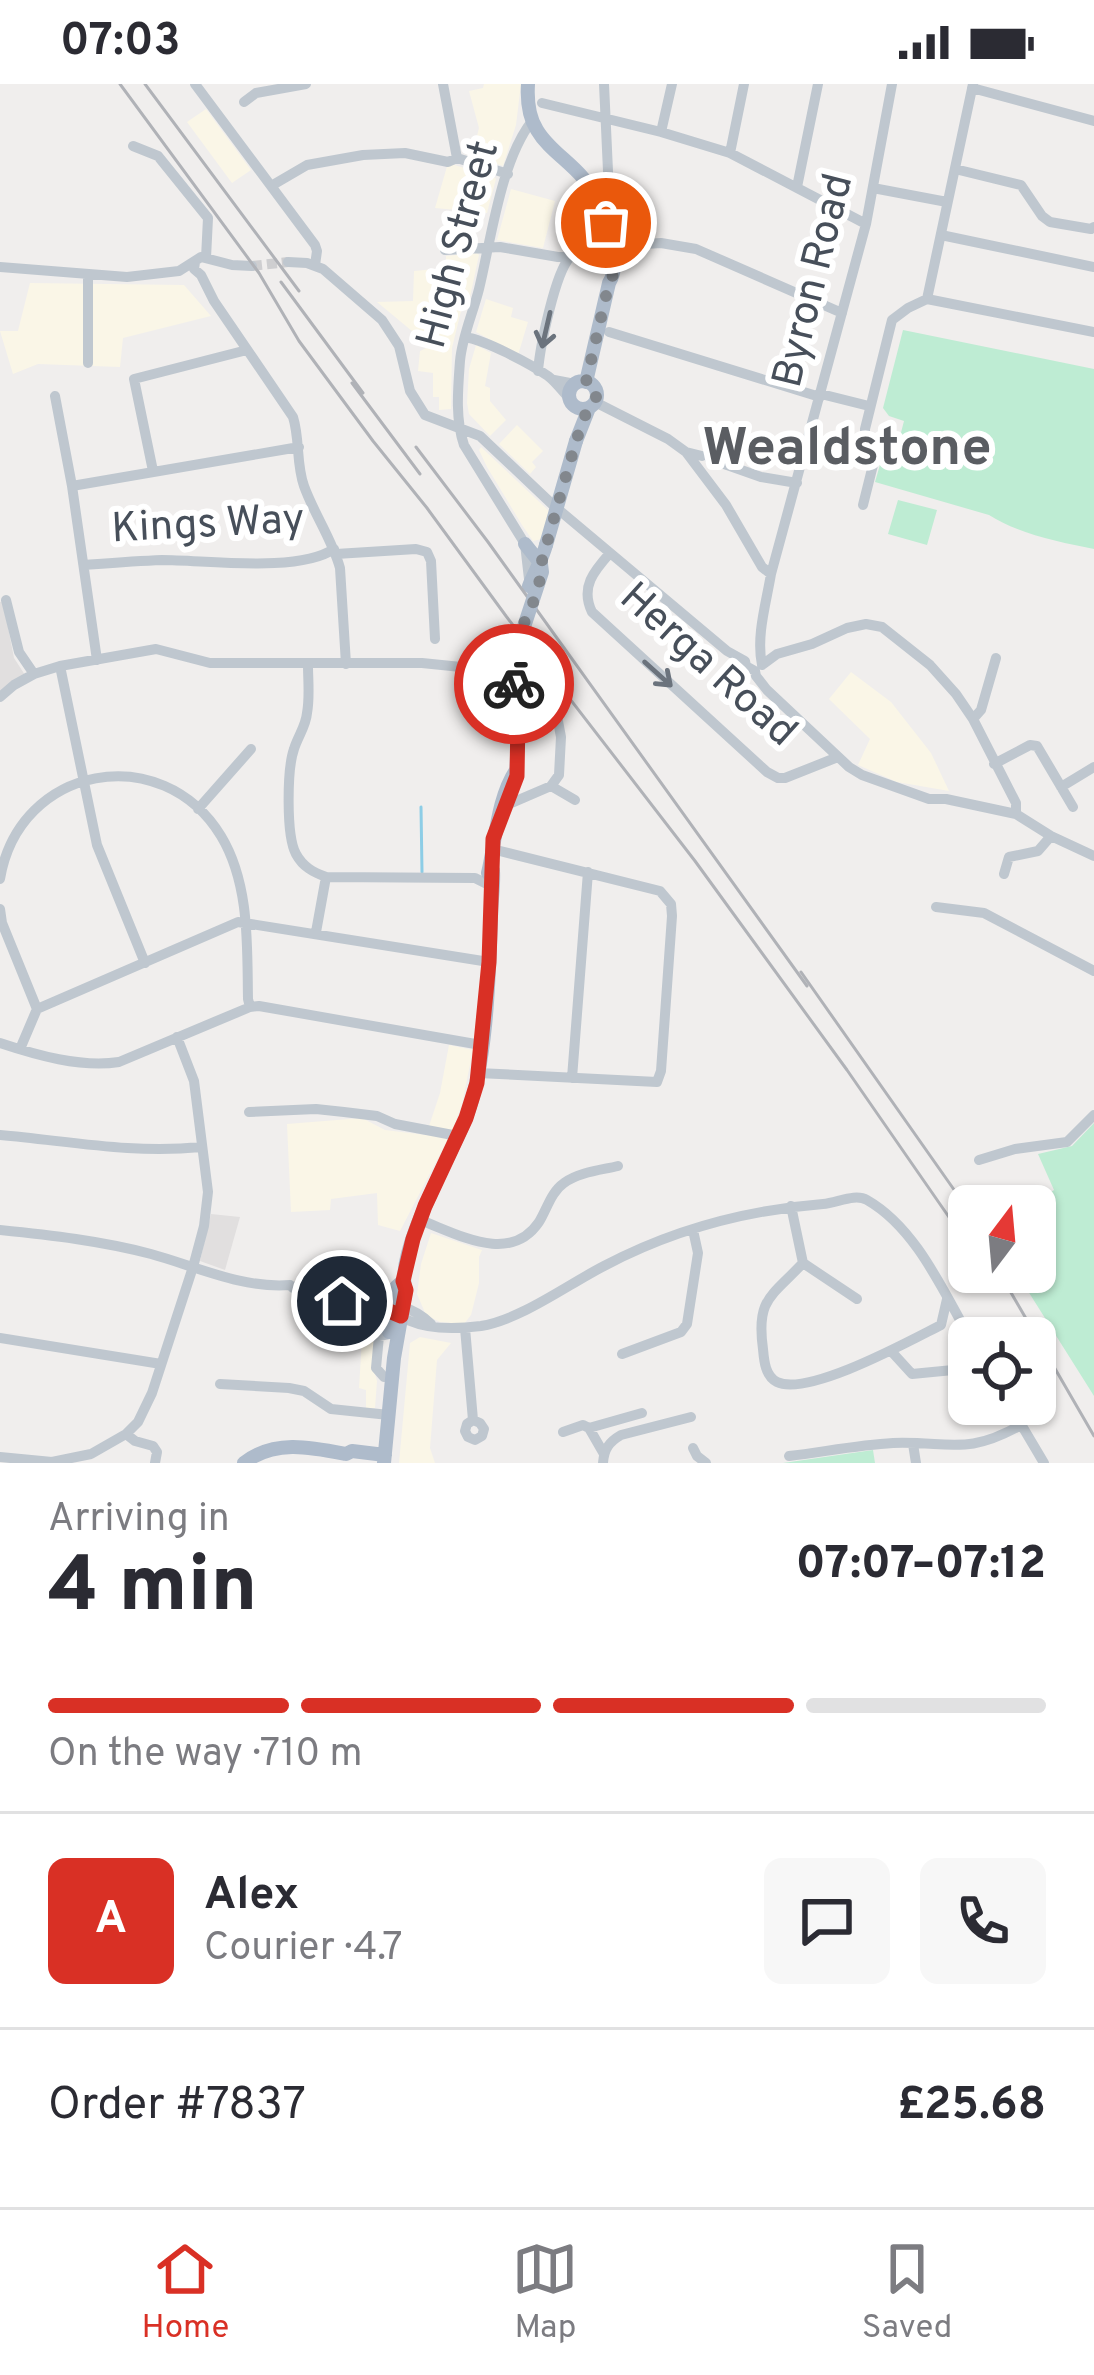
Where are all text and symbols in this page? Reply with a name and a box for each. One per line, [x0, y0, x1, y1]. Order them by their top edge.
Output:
text: 07:03 [60, 14, 180, 71]
street label: High Street [407, 135, 513, 355]
street label: Byron Road [763, 169, 867, 393]
pin [555, 172, 657, 274]
icon: bag [573, 190, 639, 256]
one-way arrow [534, 310, 556, 348]
district label: Wealdstone [702, 416, 992, 485]
street label: Kings Way [110, 494, 306, 558]
street label: Herga Road [607, 572, 807, 760]
courier [454, 624, 574, 744]
icon: bike [481, 651, 547, 717]
one-way arrow [643, 660, 673, 687]
north arrow [948, 1185, 1056, 1293]
map controls [948, 1185, 1056, 1425]
pin [291, 1250, 393, 1352]
icon: home [309, 1268, 375, 1334]
button: locate [948, 1317, 1056, 1425]
text: Arriving in [48, 1496, 230, 1545]
text: 07:07–07:12 [796, 1537, 1046, 1594]
text: 4 min [48, 1540, 257, 1639]
text: On the way · 710 m [48, 1731, 363, 1780]
button: chat [764, 1858, 890, 1984]
button: phone [920, 1858, 1046, 1984]
text: Alex [204, 1868, 299, 1925]
text: A [95, 1892, 127, 1949]
text: Courier · 4.7 [204, 1925, 403, 1974]
text: Order #7837 [48, 2078, 306, 2135]
text: £25.68 [897, 2078, 1046, 2135]
tab: Home [142, 2236, 229, 2350]
tab: Map [512, 2236, 578, 2350]
tab: Saved [862, 2236, 952, 2350]

